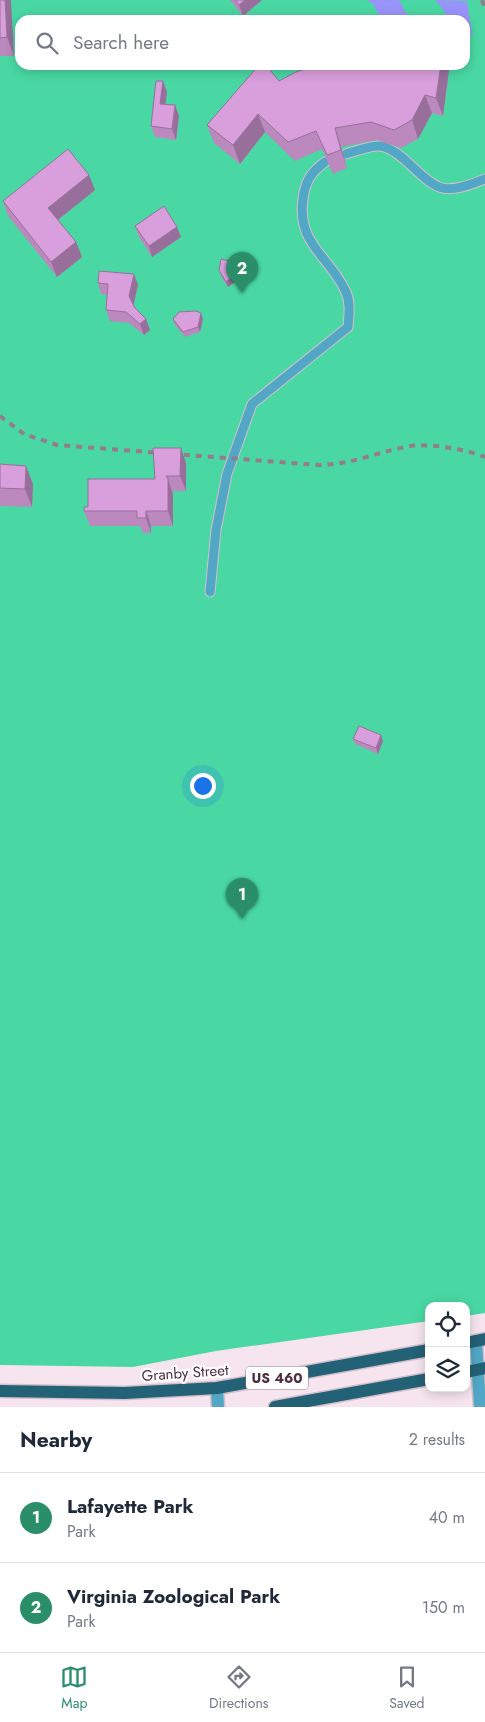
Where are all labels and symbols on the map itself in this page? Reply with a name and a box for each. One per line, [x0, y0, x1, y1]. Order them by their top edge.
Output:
pin: 2 [226, 252, 258, 293]
your location [190, 773, 216, 799]
pin: 1 [226, 878, 258, 919]
street label: Granby Street [141, 1359, 230, 1387]
road number: US 460 [246, 1366, 308, 1390]

